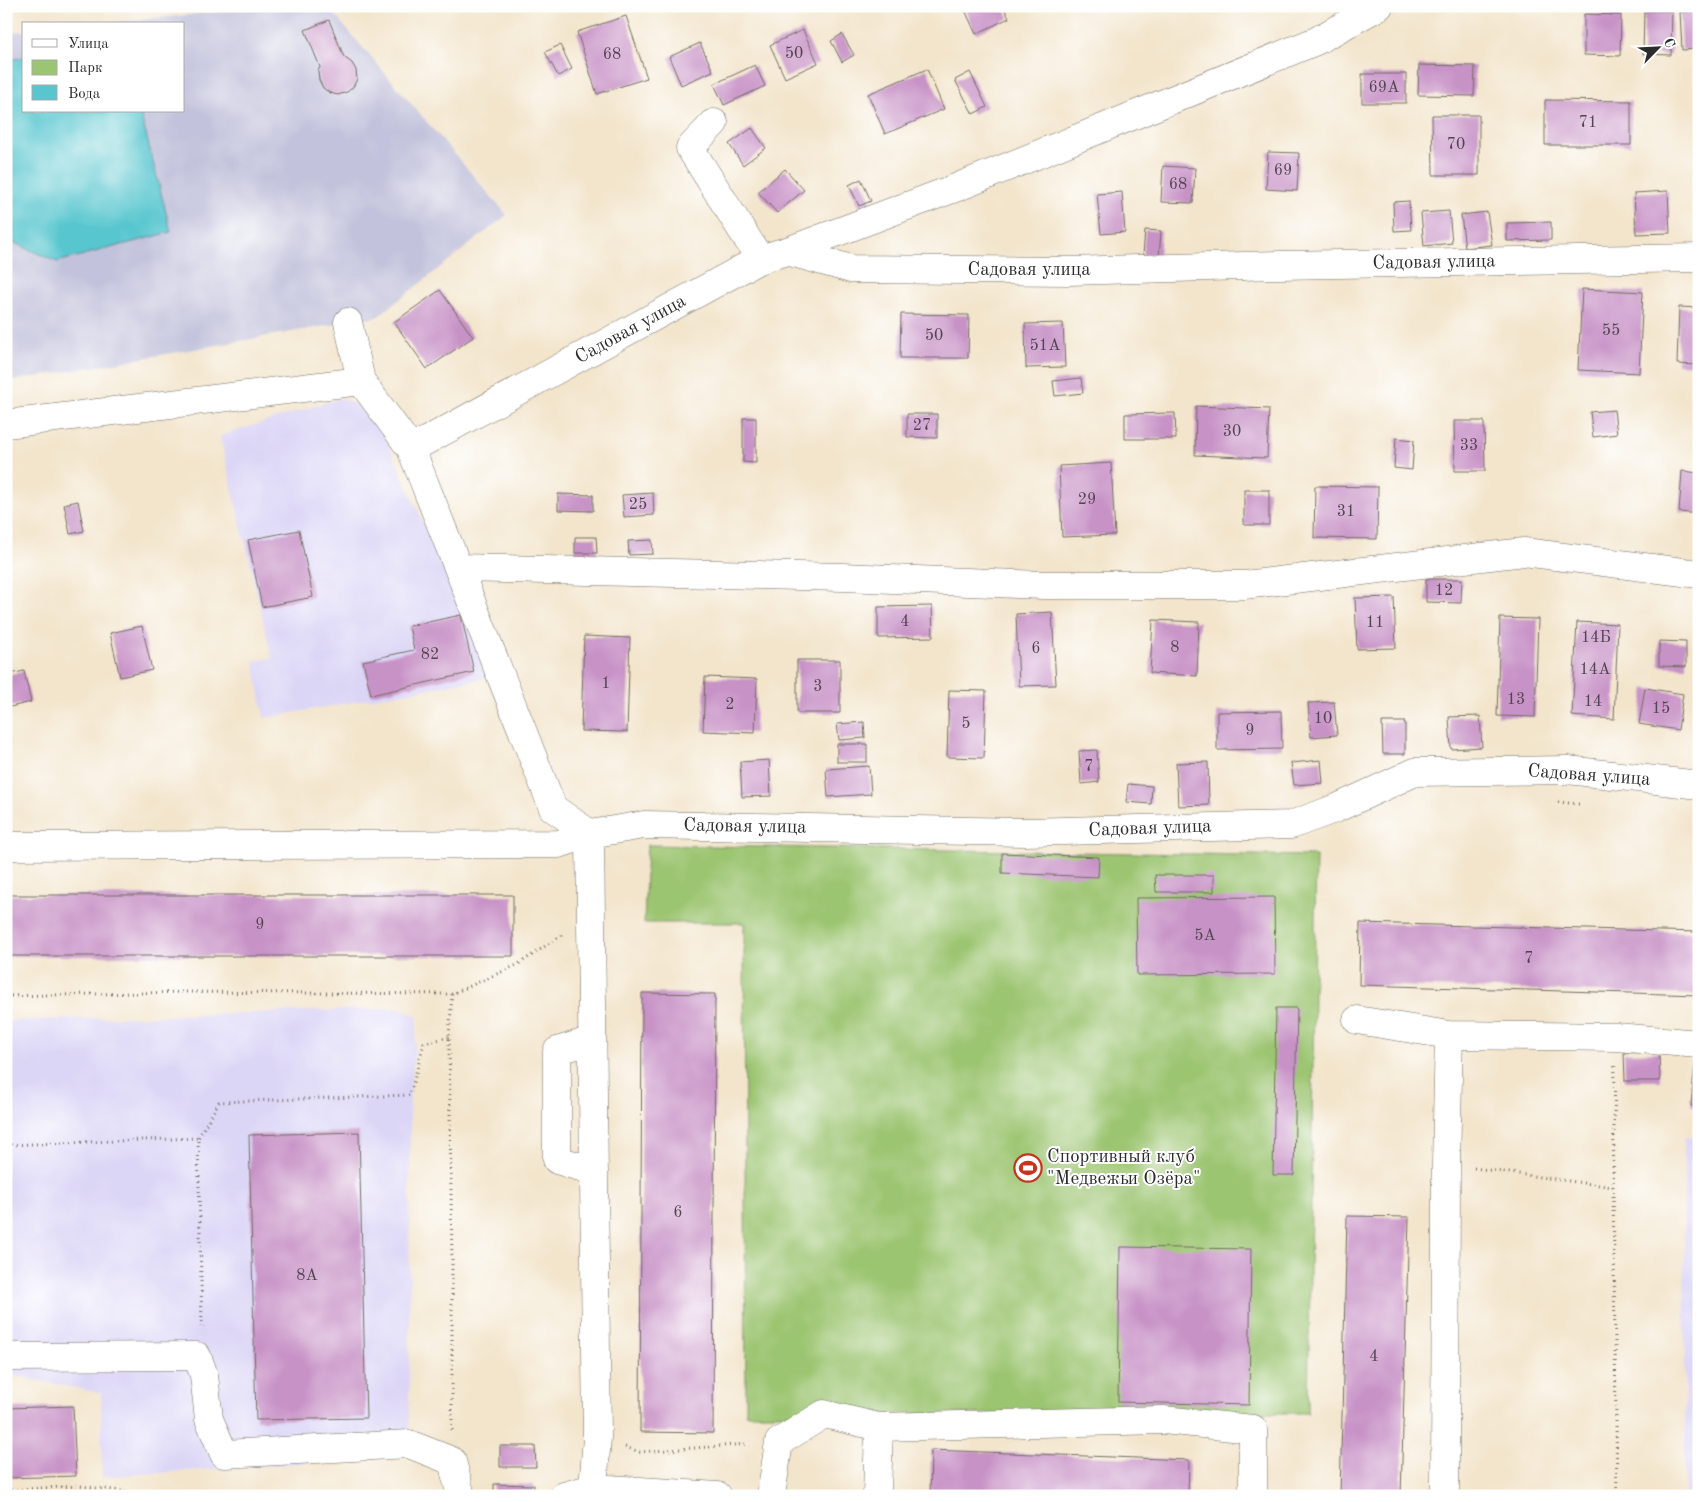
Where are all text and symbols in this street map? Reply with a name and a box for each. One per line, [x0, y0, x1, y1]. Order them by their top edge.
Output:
legend [22, 22, 185, 112]
north arrow [1632, 22, 1682, 72]
text: С [1661, 36, 1677, 50]
text: Улица [68, 37, 109, 52]
house number: 50 [785, 46, 803, 62]
house number: 68 [603, 47, 621, 63]
text: Парк [68, 61, 103, 76]
house number: 69А [1369, 80, 1399, 96]
text: Вода [68, 87, 101, 102]
house number: 71 [1579, 115, 1597, 131]
house number: 70 [1447, 137, 1465, 153]
house number: 69 [1274, 163, 1292, 179]
house number: 68 [1169, 177, 1187, 193]
street label: Садовая улица [1372, 252, 1496, 274]
street label: Садовая улица [967, 261, 1091, 280]
street label: Садовая улица [573, 292, 690, 368]
house number: 55 [1602, 323, 1620, 339]
house number: 50 [925, 328, 943, 344]
house number: 51А [1030, 338, 1060, 354]
house number: 27 [913, 418, 931, 434]
house number: 30 [1223, 424, 1241, 440]
house number: 33 [1460, 438, 1478, 454]
house number: 29 [1078, 492, 1096, 508]
house number: 25 [629, 497, 647, 513]
house number: 31 [1337, 504, 1355, 520]
house number: 12 [1435, 583, 1453, 599]
house number: 4 [900, 614, 910, 630]
house number: 11 [1366, 615, 1384, 631]
house number: 14Б [1581, 630, 1611, 646]
house number: 8 [1170, 640, 1180, 656]
house number: 6 [1031, 641, 1041, 657]
house number: 82 [421, 647, 439, 663]
house number: 14А [1580, 662, 1610, 678]
house number: 1 [601, 676, 611, 692]
house number: 3 [813, 679, 823, 695]
house number: 13 [1507, 692, 1525, 708]
house number: 14 [1584, 694, 1602, 710]
house number: 2 [725, 697, 735, 713]
house number: 15 [1652, 701, 1670, 717]
house number: 10 [1314, 711, 1332, 727]
house number: 5 [961, 716, 971, 732]
house number: 9 [1245, 723, 1255, 739]
house number: 7 [1084, 759, 1094, 775]
street label: Садовая улица [1527, 762, 1652, 790]
street label: Садовая улица [683, 816, 807, 838]
street label: Садовая улица [1088, 817, 1212, 841]
house number: 9 [255, 917, 265, 933]
house number: 5А [1194, 928, 1216, 944]
house number: 7 [1524, 951, 1534, 967]
place label: Спортивный клуб "Медвежьи Озёра" [1047, 1148, 1200, 1189]
sports icon: Спортивный клуб "Медвежьи Озёра" [1013, 1153, 1043, 1183]
house number: 6 [673, 1205, 683, 1221]
house number: 8А [296, 1268, 318, 1284]
house number: 4 [1369, 1349, 1379, 1365]

